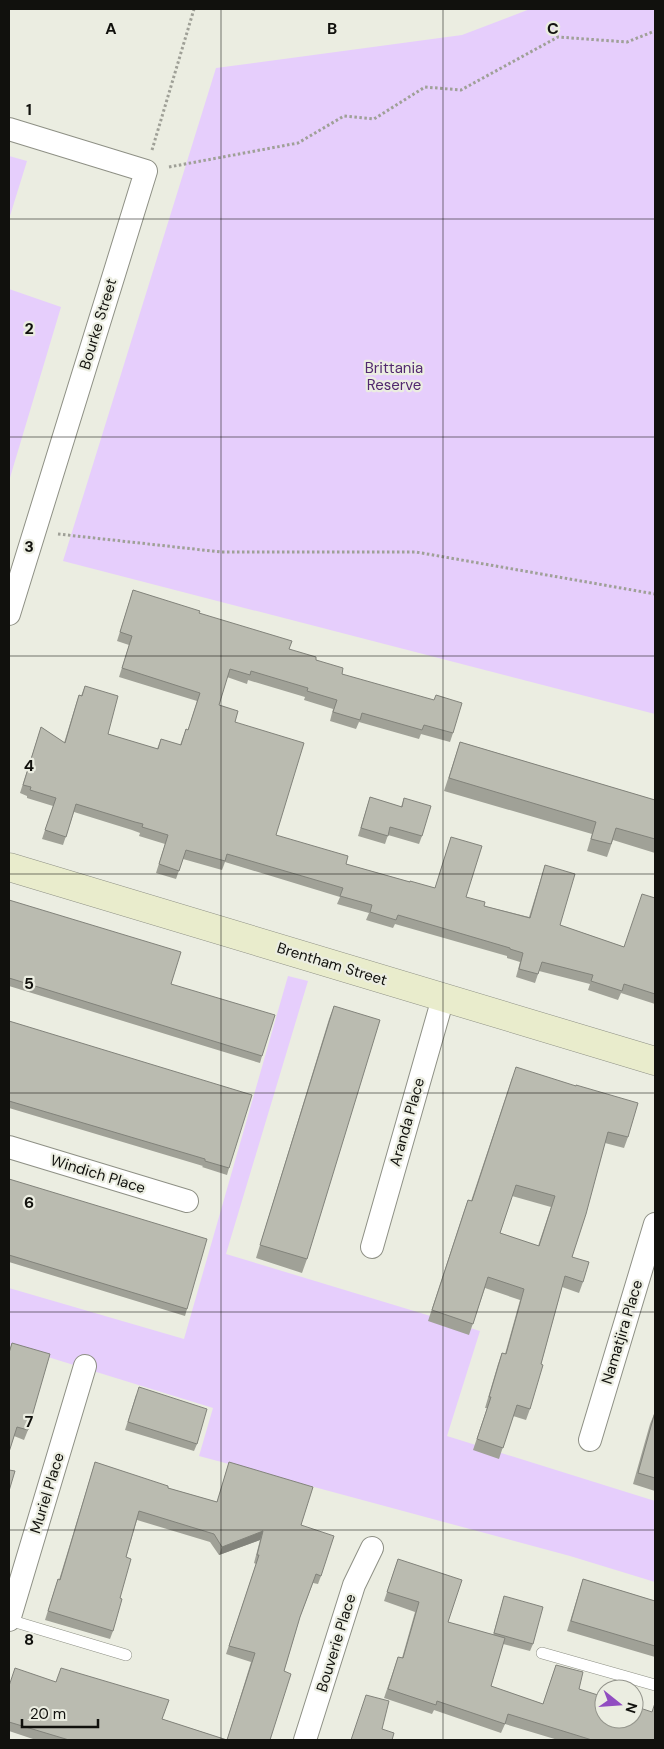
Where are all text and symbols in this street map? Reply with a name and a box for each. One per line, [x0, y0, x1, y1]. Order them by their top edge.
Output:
text: A [105, 18, 117, 39]
text: B [327, 18, 337, 39]
text: C [547, 18, 559, 39]
text: 1 [26, 99, 32, 120]
street label: Bourke Street [75, 276, 121, 372]
text: 2 [24, 318, 34, 339]
park label: Brittania Reserve [365, 358, 423, 395]
text: 3 [24, 536, 34, 557]
text: 4 [24, 755, 34, 776]
street label: Brentham Street [275, 938, 390, 990]
text: 5 [24, 973, 34, 994]
street label: Aranda Place [385, 1075, 429, 1169]
street label: Windich Place [48, 1150, 148, 1198]
text: 6 [24, 1192, 34, 1213]
street label: Namatjira Place [597, 1277, 647, 1387]
text: 7 [25, 1411, 34, 1432]
street label: Muriel Place [25, 1450, 69, 1536]
street label: Bouverie Place [312, 1592, 360, 1694]
text: 8 [24, 1629, 34, 1650]
north arrow [594, 1679, 644, 1729]
scale bar [22, 1696, 99, 1728]
text: N [621, 1700, 642, 1715]
text: 20 m [30, 1704, 66, 1724]

